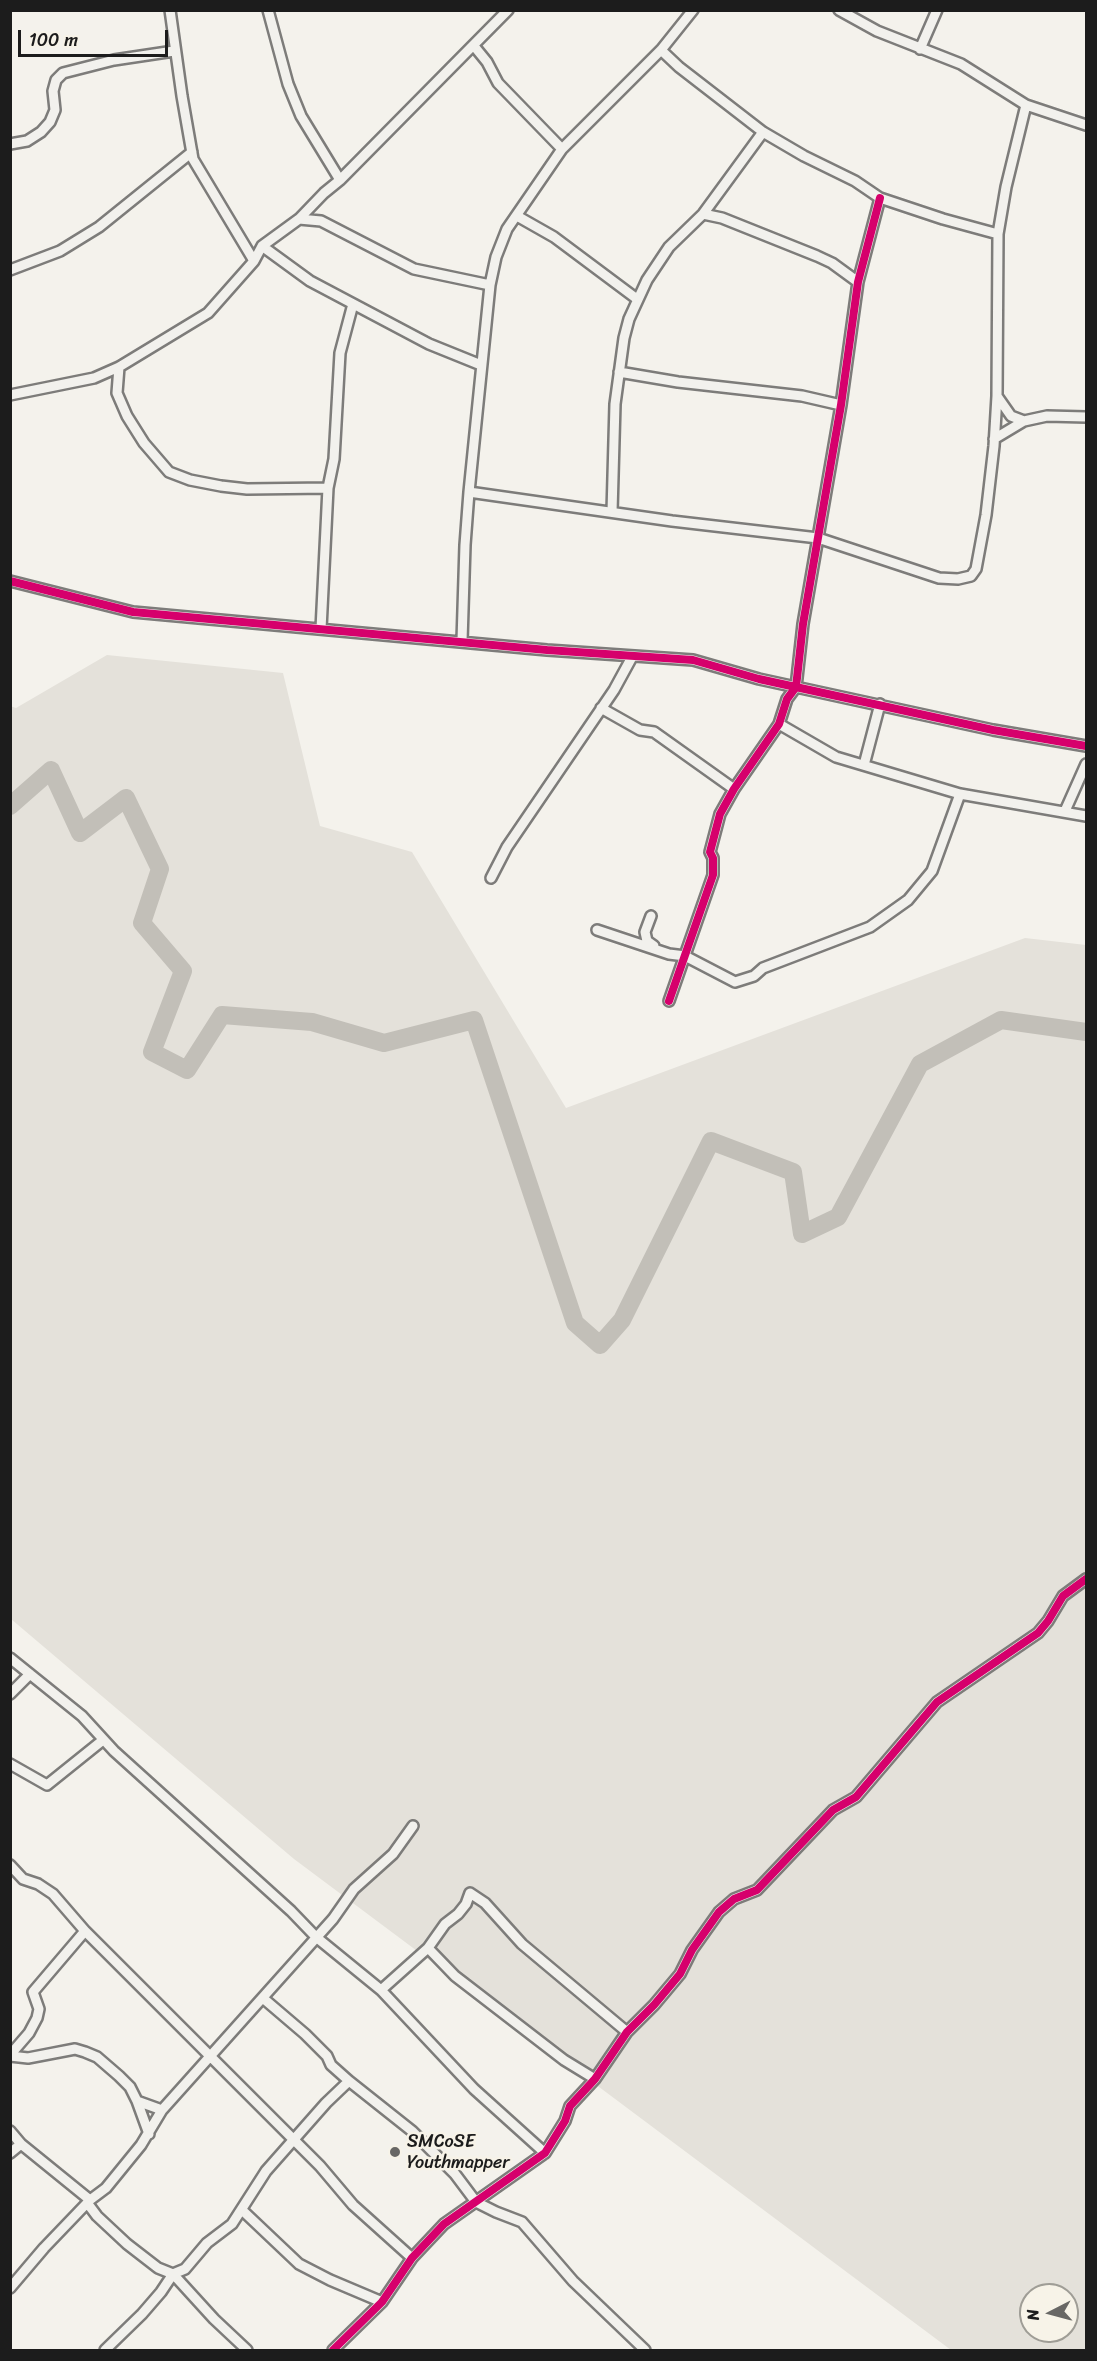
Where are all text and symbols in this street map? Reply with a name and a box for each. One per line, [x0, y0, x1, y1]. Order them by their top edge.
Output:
scale bar [21, 18, 171, 56]
text: 100 m [29, 24, 78, 56]
place label: SMCoSE Youthmapper [407, 2131, 510, 2174]
marker: SMCoSE Youthmapper [388, 2145, 402, 2159]
north arrow [1019, 2283, 1079, 2343]
text: N [1018, 2308, 1048, 2322]

